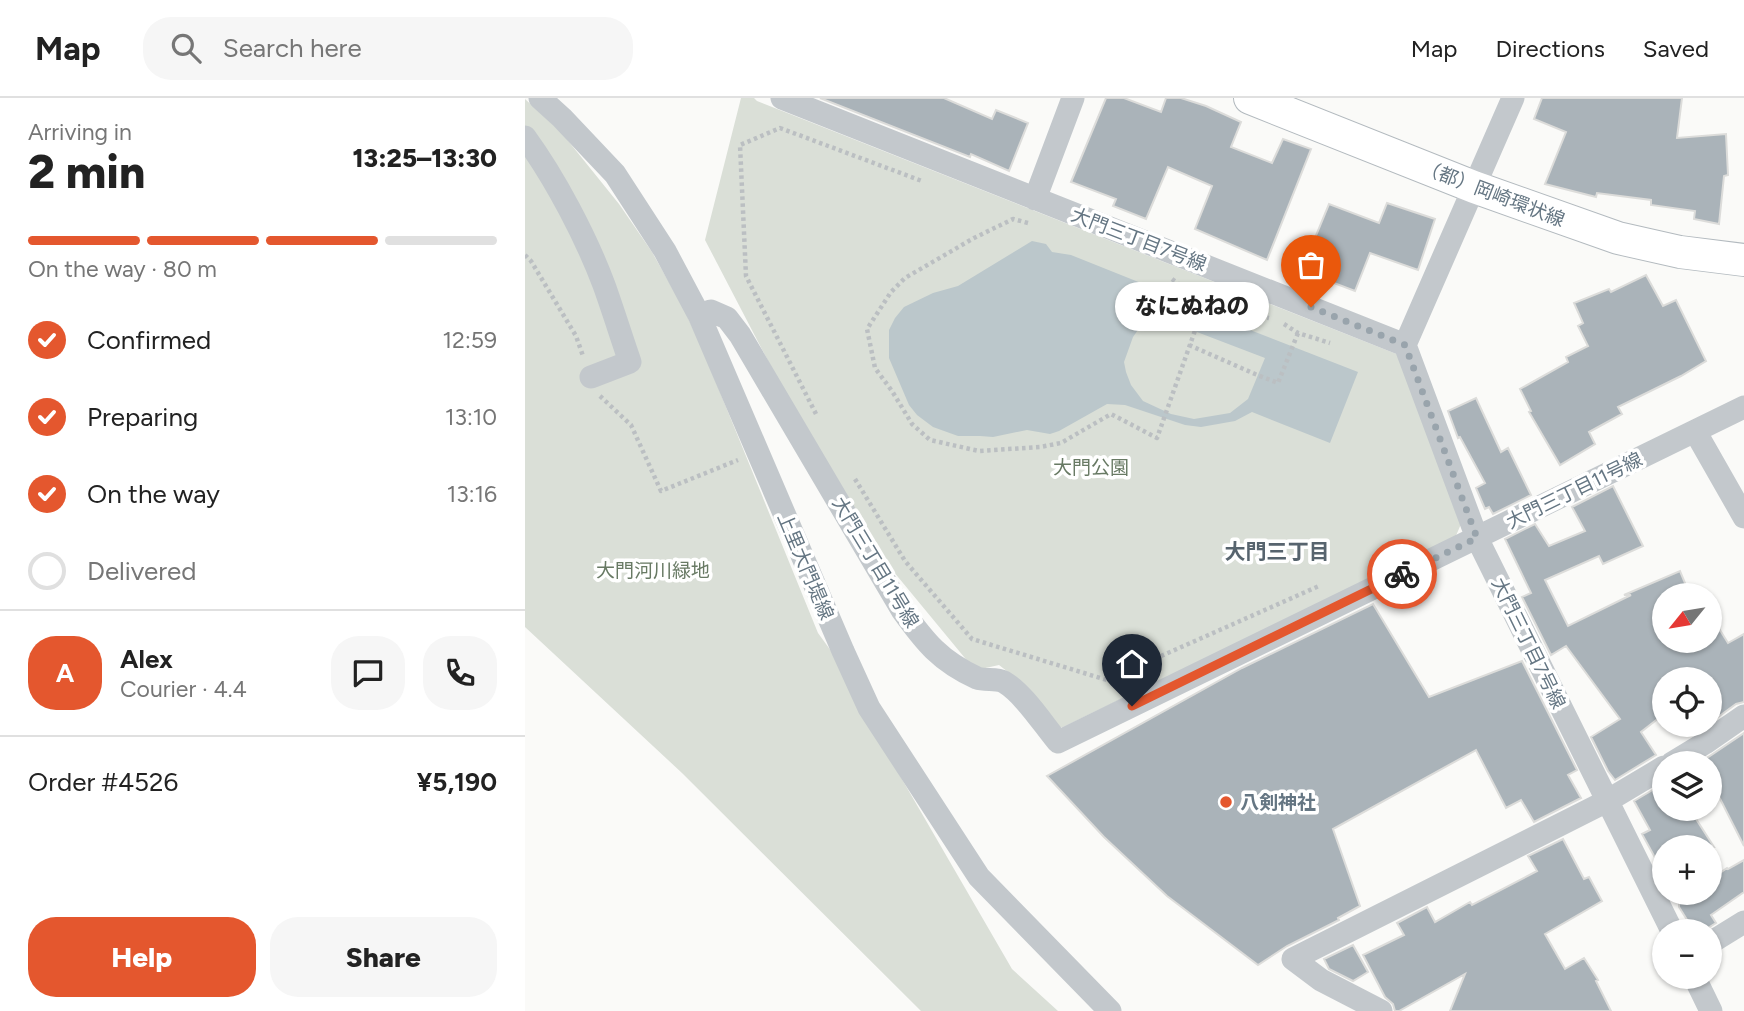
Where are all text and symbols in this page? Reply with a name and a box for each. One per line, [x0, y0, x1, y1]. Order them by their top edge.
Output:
search box [143, 17, 633, 80]
text: Map [35, 29, 101, 68]
icon: search [167, 29, 205, 67]
text: Search here [223, 32, 362, 64]
text: Map [1411, 34, 1457, 63]
text: Directions [1495, 34, 1605, 63]
text: Saved [1643, 34, 1709, 63]
text: Arriving in [28, 118, 132, 146]
text: 13:25–13:30 [353, 142, 497, 174]
text: 2 min [28, 144, 145, 200]
street label: （都）岡崎環状線 [1418, 155, 1568, 231]
street label: 大門三丁目7号線 [1068, 203, 1210, 276]
pin [1281, 235, 1341, 307]
icon: bag [1292, 246, 1330, 284]
text: On the way · 80 m [28, 255, 217, 283]
callout: なにぬねの [1115, 282, 1269, 332]
text: なにぬねの [1135, 292, 1250, 320]
icon: check [28, 321, 66, 359]
text: Confirmed [87, 324, 211, 356]
text: 12:59 [443, 326, 497, 354]
icon: check [28, 398, 66, 436]
text: Preparing [87, 401, 198, 433]
text: 13:10 [445, 403, 497, 431]
street label: 大門三丁目11号線 [1502, 448, 1646, 533]
park label: 大門公園 [1053, 456, 1129, 479]
icon: check [28, 475, 66, 513]
text: On the way [87, 478, 220, 510]
text: 13:16 [447, 480, 497, 508]
street label: 大門三丁目11号線 [827, 493, 924, 632]
street label: 上里大門堤線 [773, 509, 838, 623]
district label: 大門三丁目 [1225, 539, 1330, 564]
courier [1367, 539, 1437, 609]
text: Delivered [87, 555, 196, 587]
icon: bike [1383, 555, 1421, 593]
park label: 大門河川緑地 [596, 559, 710, 582]
street label: 大門三丁目7号線 [1487, 574, 1570, 713]
north arrow [1652, 583, 1722, 653]
map controls [1652, 583, 1722, 989]
pin [1102, 634, 1162, 706]
button: chat [331, 636, 405, 710]
button: phone [423, 636, 497, 710]
text: Alex [120, 643, 173, 675]
icon: home [1113, 645, 1151, 683]
text: A [56, 657, 74, 689]
button: locate [1652, 667, 1722, 737]
text: Courier · 4.4 [120, 675, 247, 703]
button: layers [1652, 751, 1722, 821]
text: Order #4526 [28, 766, 178, 798]
text: ¥5,190 [417, 766, 497, 798]
place label: 八剣神社 [1240, 791, 1316, 814]
marker: 八剣神社 [1218, 794, 1234, 810]
button: + [1652, 835, 1722, 905]
button: Help [28, 917, 256, 997]
button: Share [270, 917, 497, 997]
button: − [1652, 919, 1722, 989]

